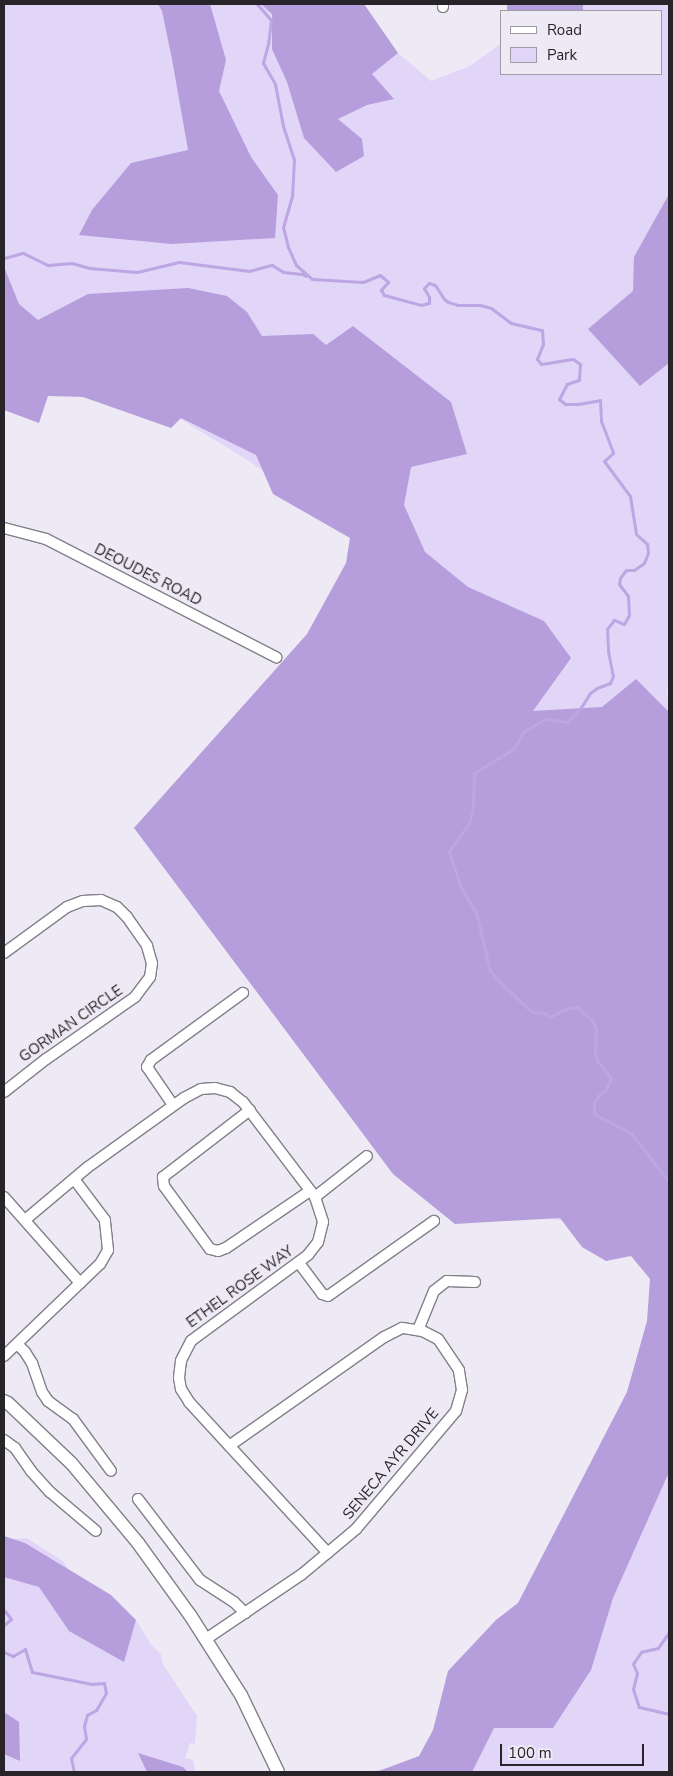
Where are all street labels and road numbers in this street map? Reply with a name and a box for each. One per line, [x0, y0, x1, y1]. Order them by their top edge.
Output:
street label: DEOUDES ROAD [91, 540, 205, 610]
street label: GORMAN CIRCLE [16, 982, 126, 1066]
street label: ETHEL ROSE WAY [183, 1242, 297, 1332]
street label: SENECA AYR DRIVE [339, 1405, 443, 1523]

